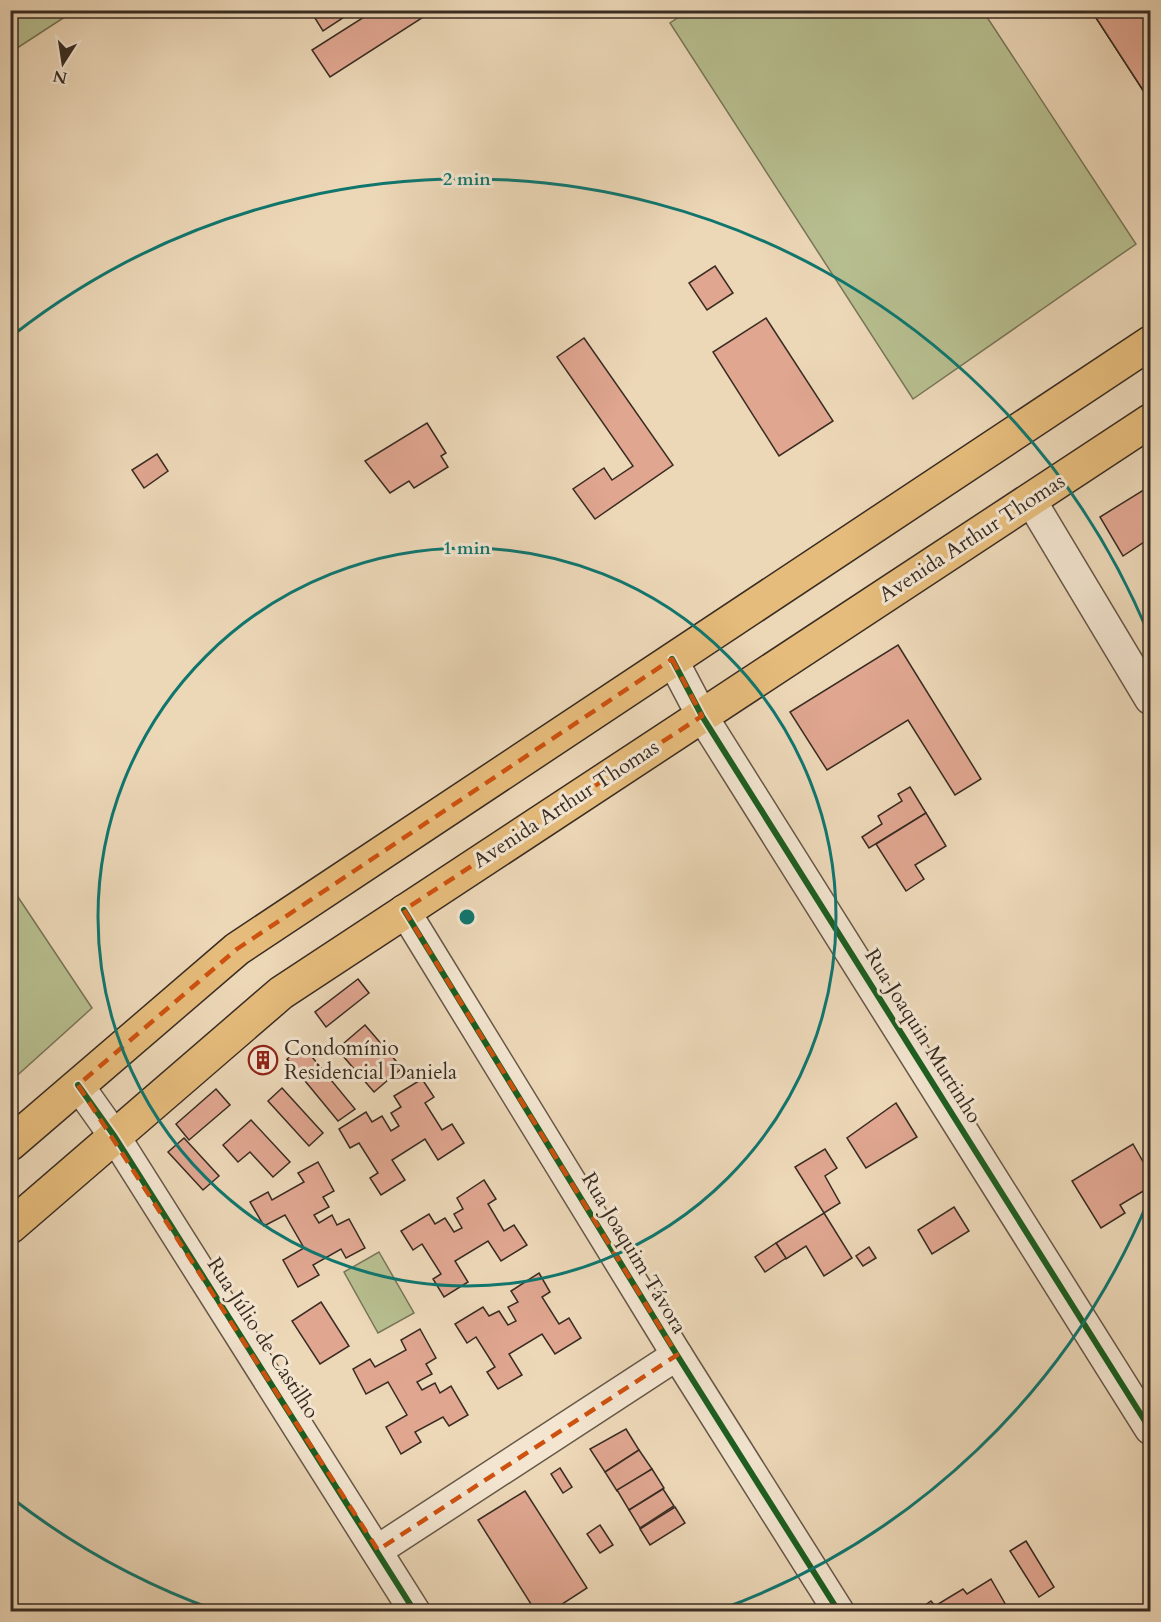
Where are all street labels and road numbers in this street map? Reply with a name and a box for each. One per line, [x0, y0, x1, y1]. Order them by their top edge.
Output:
street label: Avenida Arthur Thomas [873, 467, 1071, 609]
street label: Avenida Arthur Thomas [467, 733, 665, 875]
street label: Rua Joaquin Murtinho [857, 943, 989, 1129]
street label: Rua Joaquim Távora [574, 1167, 694, 1339]
street label: Rua Júlio de Castilho [200, 1252, 326, 1424]

